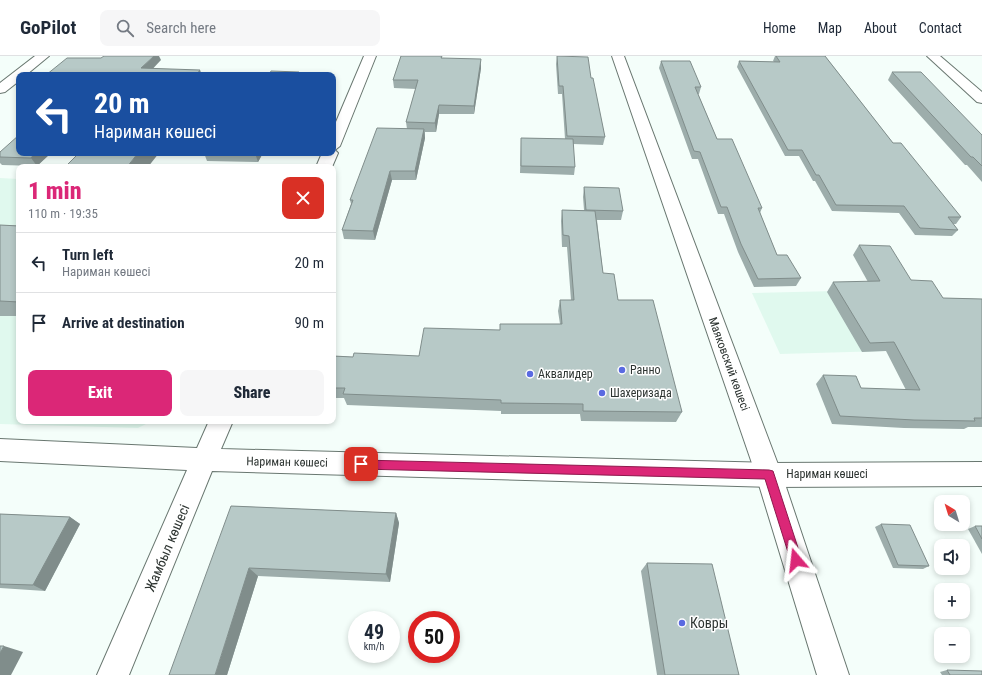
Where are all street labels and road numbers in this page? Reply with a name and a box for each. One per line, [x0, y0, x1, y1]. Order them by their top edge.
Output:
street label: Маяковский көшесі [706, 315, 752, 413]
street label: Нариман көшесі [246, 454, 328, 470]
street label: Нариман көшесі [786, 467, 868, 481]
street label: Жамбыл көшесі [141, 502, 193, 594]

